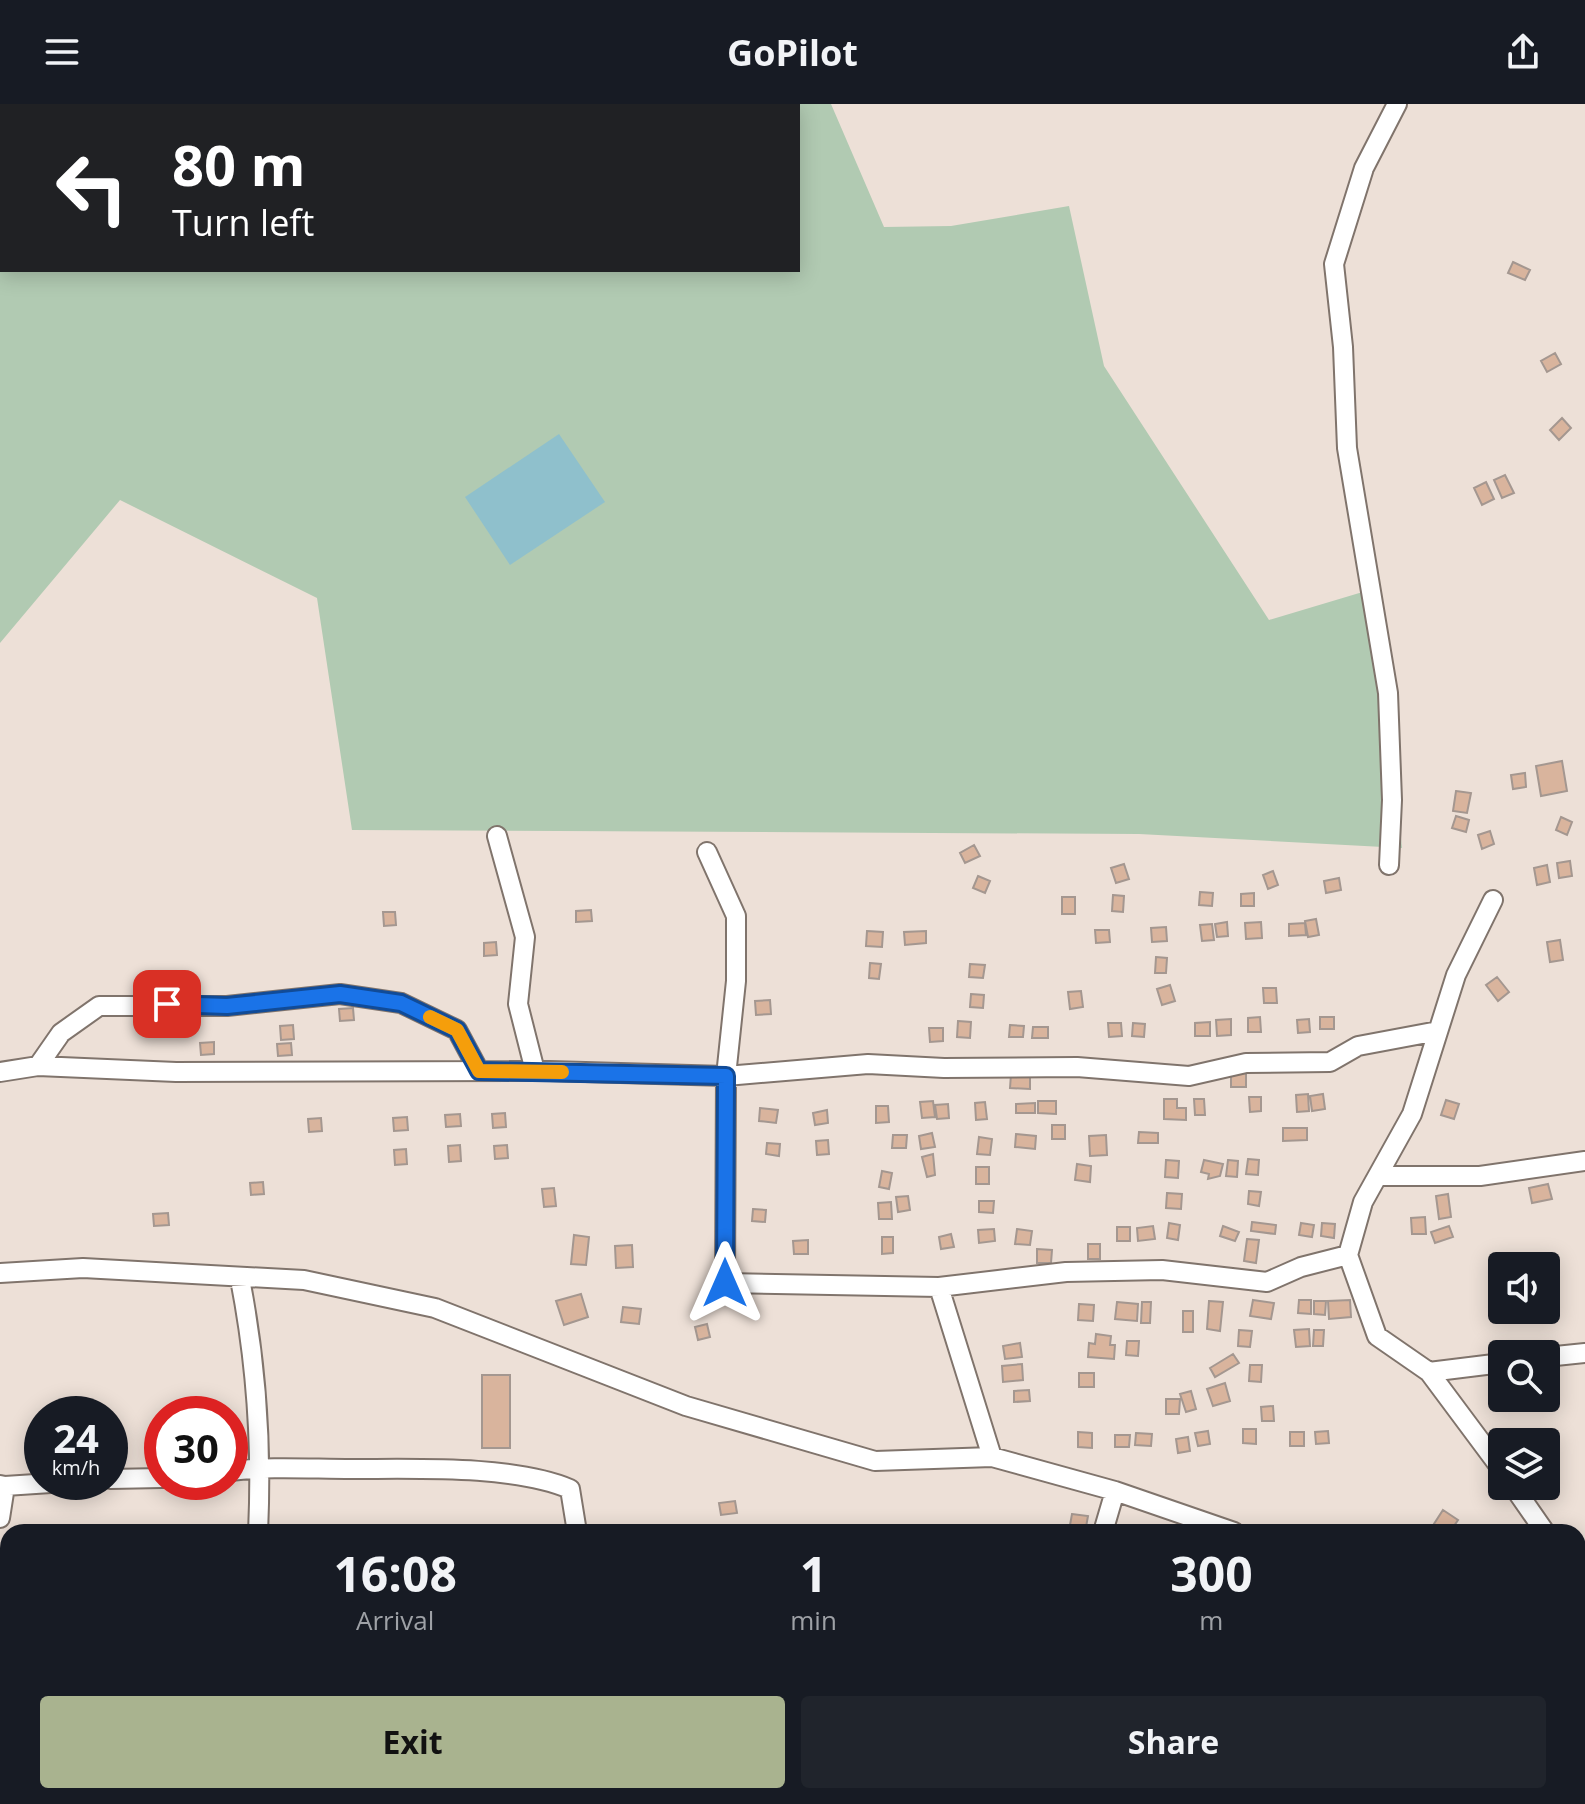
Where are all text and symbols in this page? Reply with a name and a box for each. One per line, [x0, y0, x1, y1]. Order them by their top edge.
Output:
text: GoPilot [727, 28, 858, 77]
icon: menu [40, 30, 84, 74]
icon: share [1501, 30, 1545, 74]
text: 80 m [172, 126, 306, 202]
icon: left [40, 136, 144, 240]
text: Turn left [172, 198, 314, 247]
pin [133, 970, 201, 1038]
icon: arrive [145, 982, 189, 1026]
position arrow [683, 1241, 767, 1325]
map controls [1488, 1252, 1560, 1500]
button: sound [1488, 1252, 1560, 1324]
button: search [1488, 1340, 1560, 1412]
speed limit sign: 30 [144, 1396, 248, 1500]
text: 24 [53, 1410, 99, 1465]
button: layers [1488, 1428, 1560, 1500]
text: km/h [52, 1454, 100, 1481]
text: 16:08 [333, 1541, 457, 1606]
text: 1 [800, 1541, 827, 1606]
text: 300 [1170, 1541, 1253, 1606]
text: Arrival [356, 1602, 434, 1638]
text: min [790, 1602, 837, 1638]
text: m [1199, 1602, 1223, 1638]
button: Exit [40, 1696, 785, 1788]
button: Share [801, 1696, 1546, 1788]

